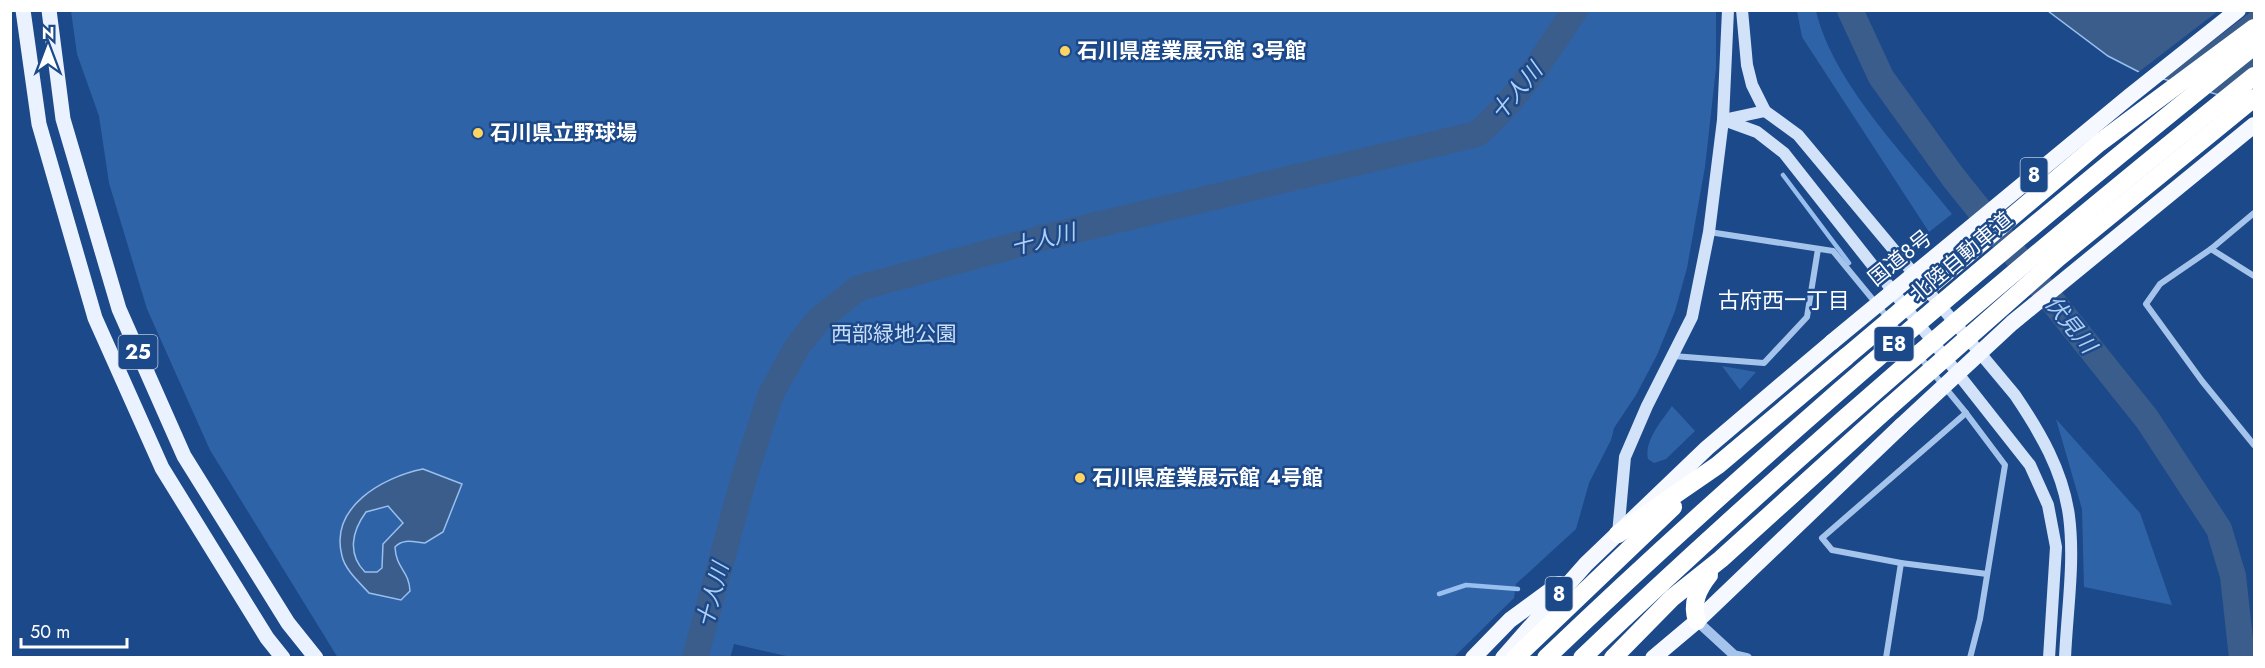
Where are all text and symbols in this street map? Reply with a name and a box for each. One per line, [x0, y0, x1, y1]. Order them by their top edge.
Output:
north arrow [18, 18, 78, 78]
text: N [42, 22, 54, 45]
place label: 石川県産業展示館 3号館 [1077, 36, 1306, 66]
marker: 石川県産業展示館 3号館 [1058, 44, 1072, 58]
water label: 十人川 [1483, 54, 1551, 127]
place label: 石川県立野球場 [490, 118, 637, 148]
marker: 石川県立野球場 [471, 126, 485, 140]
road number: 8 [2020, 158, 2048, 192]
street label: 北陸自動車道 [1903, 205, 2019, 309]
water label: 十人川 [1007, 215, 1081, 263]
street label: 国道8号 [1862, 223, 1938, 293]
district label: 古府西一丁目 [1718, 284, 1850, 316]
water label: 伏見川 [2038, 288, 2105, 361]
park label: 西部緑地公園 [831, 319, 957, 349]
road number: E8 [1874, 327, 1914, 361]
road number: 25 [118, 335, 158, 369]
place label: 石川県産業展示館 4号館 [1092, 463, 1323, 493]
marker: 石川県産業展示館 4号館 [1073, 471, 1087, 485]
water label: 十人川 [688, 557, 737, 631]
road number: 8 [1546, 577, 1572, 611]
scale bar [21, 611, 128, 649]
text: 50 m [30, 619, 70, 645]

